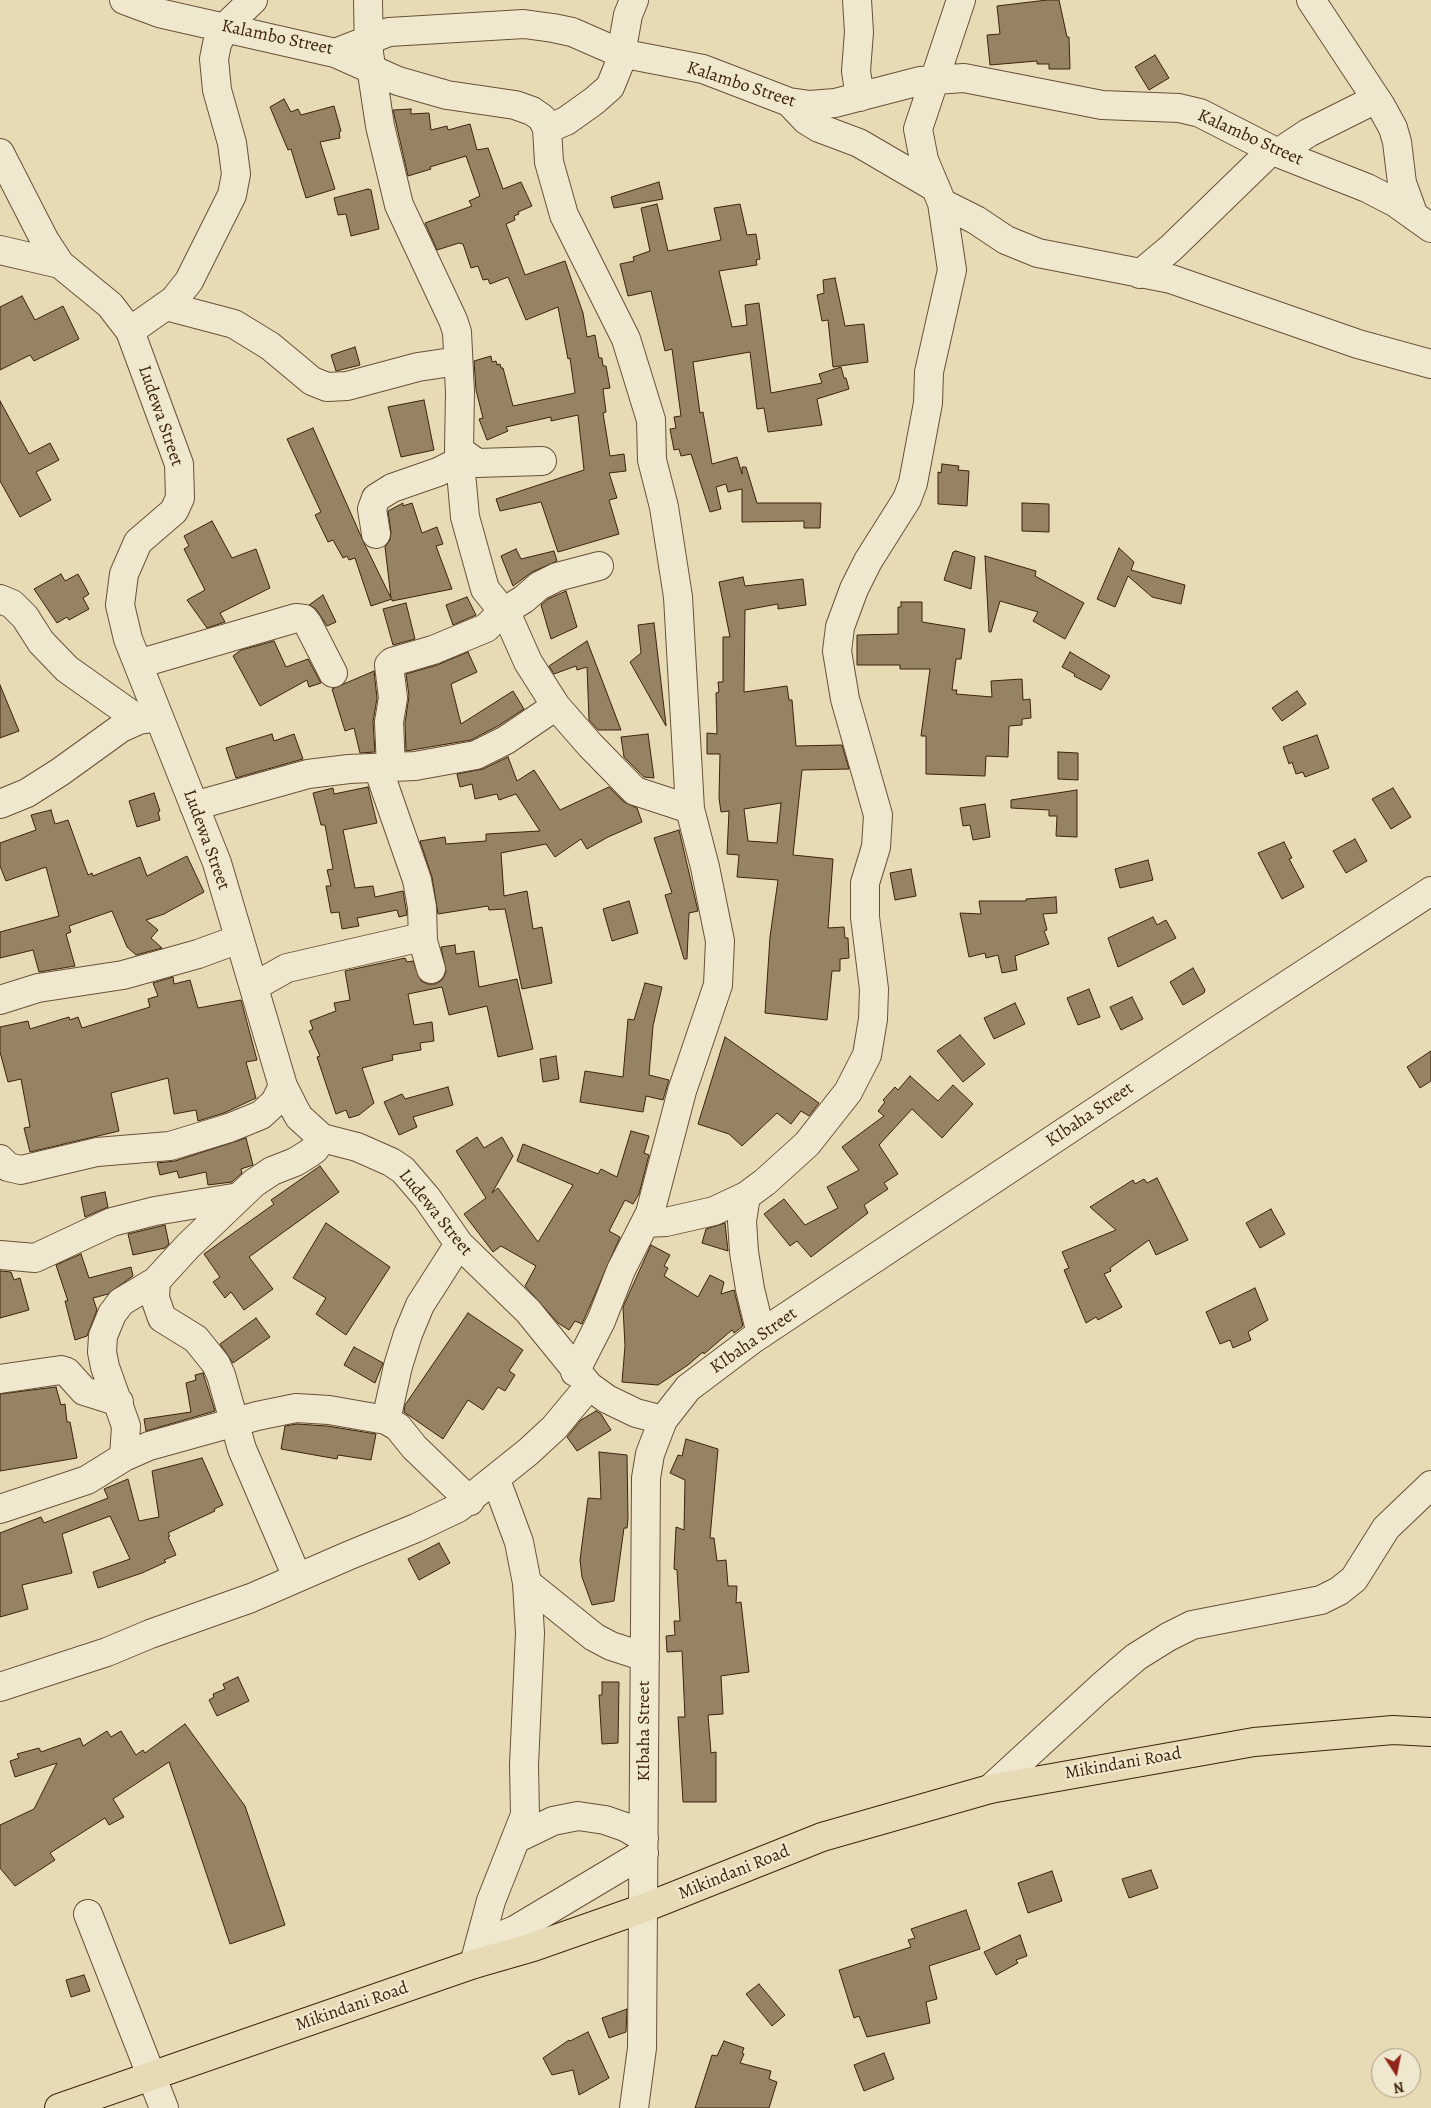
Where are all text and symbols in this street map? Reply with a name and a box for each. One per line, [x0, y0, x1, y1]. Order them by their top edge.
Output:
street label: Kalambo Street [219, 16, 335, 60]
street label: Kalambo Street [684, 57, 798, 113]
street label: Kalambo Street [1194, 105, 1306, 171]
street label: Ludewa Street [133, 363, 187, 469]
street label: Ludewa Street [178, 787, 234, 893]
street label: KIbaha Street [1042, 1078, 1138, 1152]
street label: Ludewa Street [394, 1165, 476, 1261]
street label: KIbaha Street [706, 1303, 802, 1379]
street label: KIbaha Street [634, 1680, 656, 1782]
street label: Mikindani Road [1063, 1743, 1183, 1785]
street label: Mikindani Road [675, 1841, 793, 1905]
street label: Mikindani Road [293, 1978, 411, 2036]
north arrow [1371, 2048, 1421, 2098]
text: N [1392, 2077, 1406, 2098]

